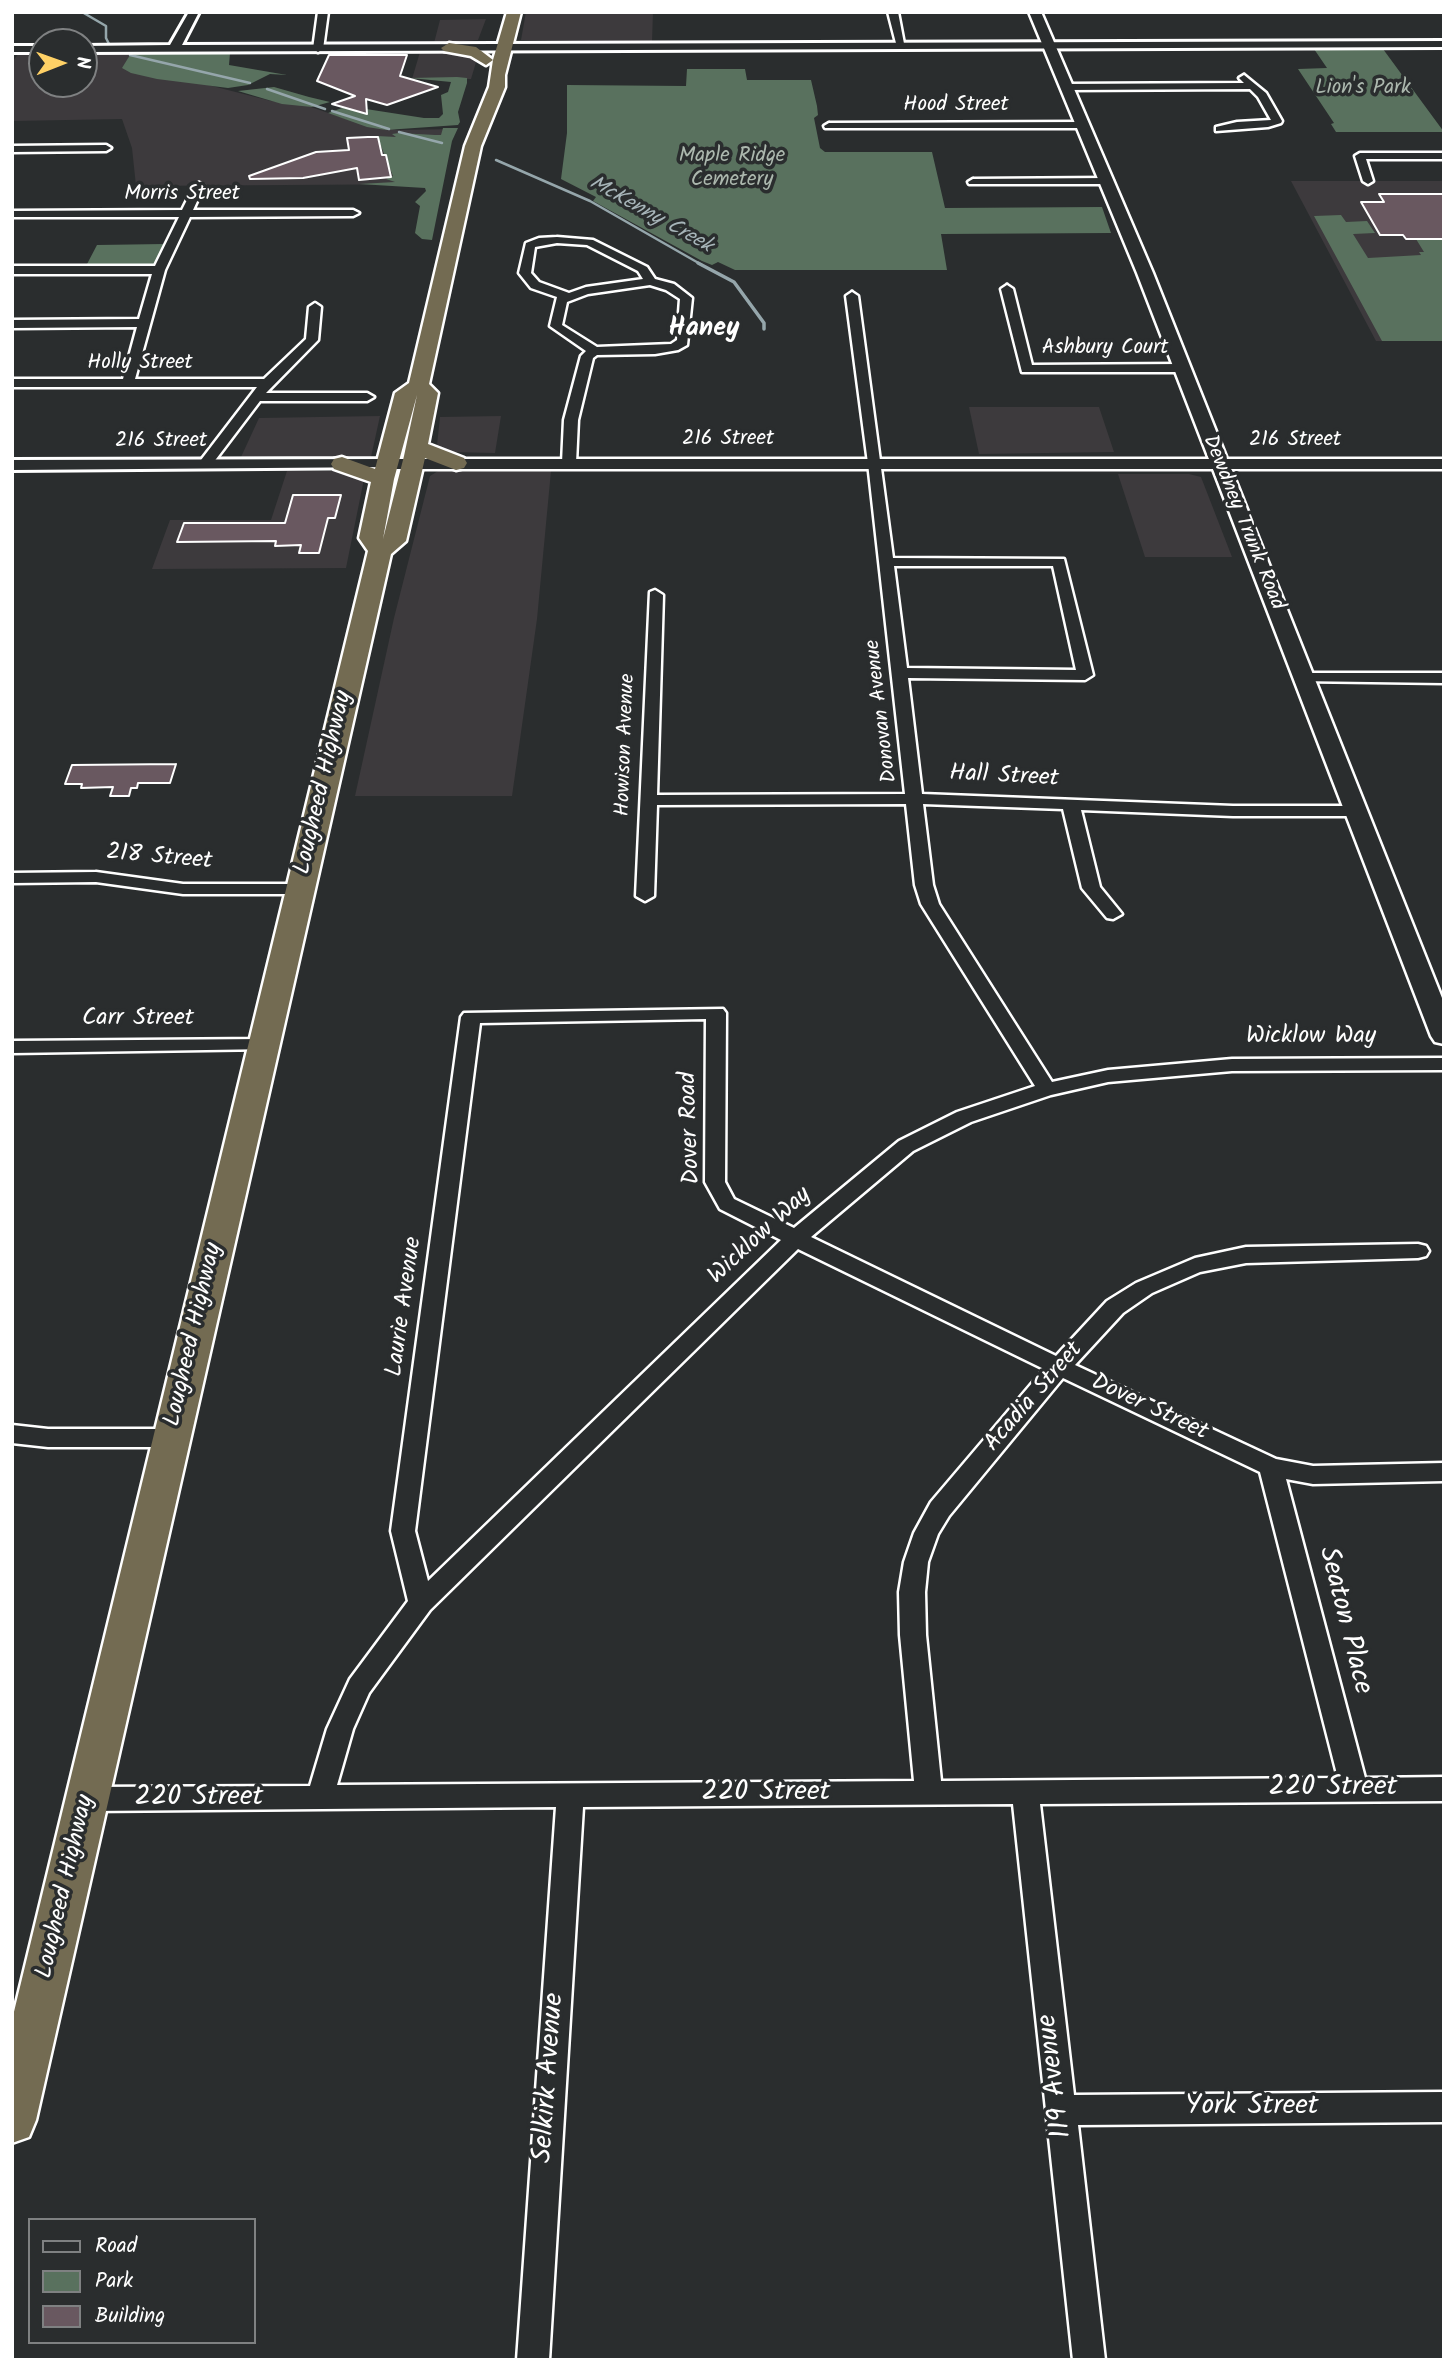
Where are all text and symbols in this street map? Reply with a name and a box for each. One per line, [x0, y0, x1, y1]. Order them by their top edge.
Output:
north arrow [28, 28, 98, 98]
text: N [67, 56, 97, 69]
park label: Lion's Park [1315, 76, 1411, 102]
street label: Hood Street [903, 93, 1009, 119]
park label: Maple Ridge Cemetery [679, 144, 785, 194]
water label: McKenny Creek [584, 172, 716, 260]
street label: Morris Street [124, 182, 240, 208]
district label: Haney [669, 315, 739, 347]
street label: Ashbury Court [1042, 336, 1168, 362]
street label: Holly Street [87, 351, 193, 377]
street label: 216 Street [682, 427, 774, 453]
street label: 216 Street [1249, 428, 1341, 454]
street label: 216 Street [115, 429, 207, 455]
street label: Dewdney Trunk Road [1195, 432, 1289, 614]
street label: Donovan Avenue [862, 638, 904, 784]
street label: Howison Avenue [612, 673, 642, 817]
street label: Lougheed Highway [290, 688, 360, 878]
street label: Hall Street [949, 761, 1059, 795]
street label: 218 Street [105, 840, 213, 878]
street label: Carr Street [82, 1006, 194, 1034]
street label: Wicklow Way [1246, 1024, 1376, 1052]
street label: Dover Road [676, 1071, 708, 1185]
street label: Wicklow Way [704, 1182, 818, 1292]
street label: Laurie Avenue [382, 1235, 430, 1379]
street label: Lougheed Highway [160, 1240, 230, 1430]
street label: Acadia Street [980, 1337, 1090, 1459]
street label: Dover Street [1086, 1369, 1212, 1449]
street label: Seaton Place [1308, 1544, 1378, 1698]
street label: 220 Street [1269, 1772, 1397, 1806]
street label: 220 Street [702, 1777, 830, 1811]
street label: 220 Street [135, 1782, 263, 1816]
street label: Lougheed Highway [32, 1792, 102, 1982]
street label: Selkirk Avenue [528, 1992, 574, 2164]
street label: 119 Avenue [1033, 2012, 1081, 2140]
street label: York Street [1185, 2091, 1319, 2125]
legend [28, 2218, 256, 2344]
text: Road [95, 2230, 137, 2263]
text: Park [95, 2265, 133, 2298]
text: Building [95, 2300, 165, 2333]

